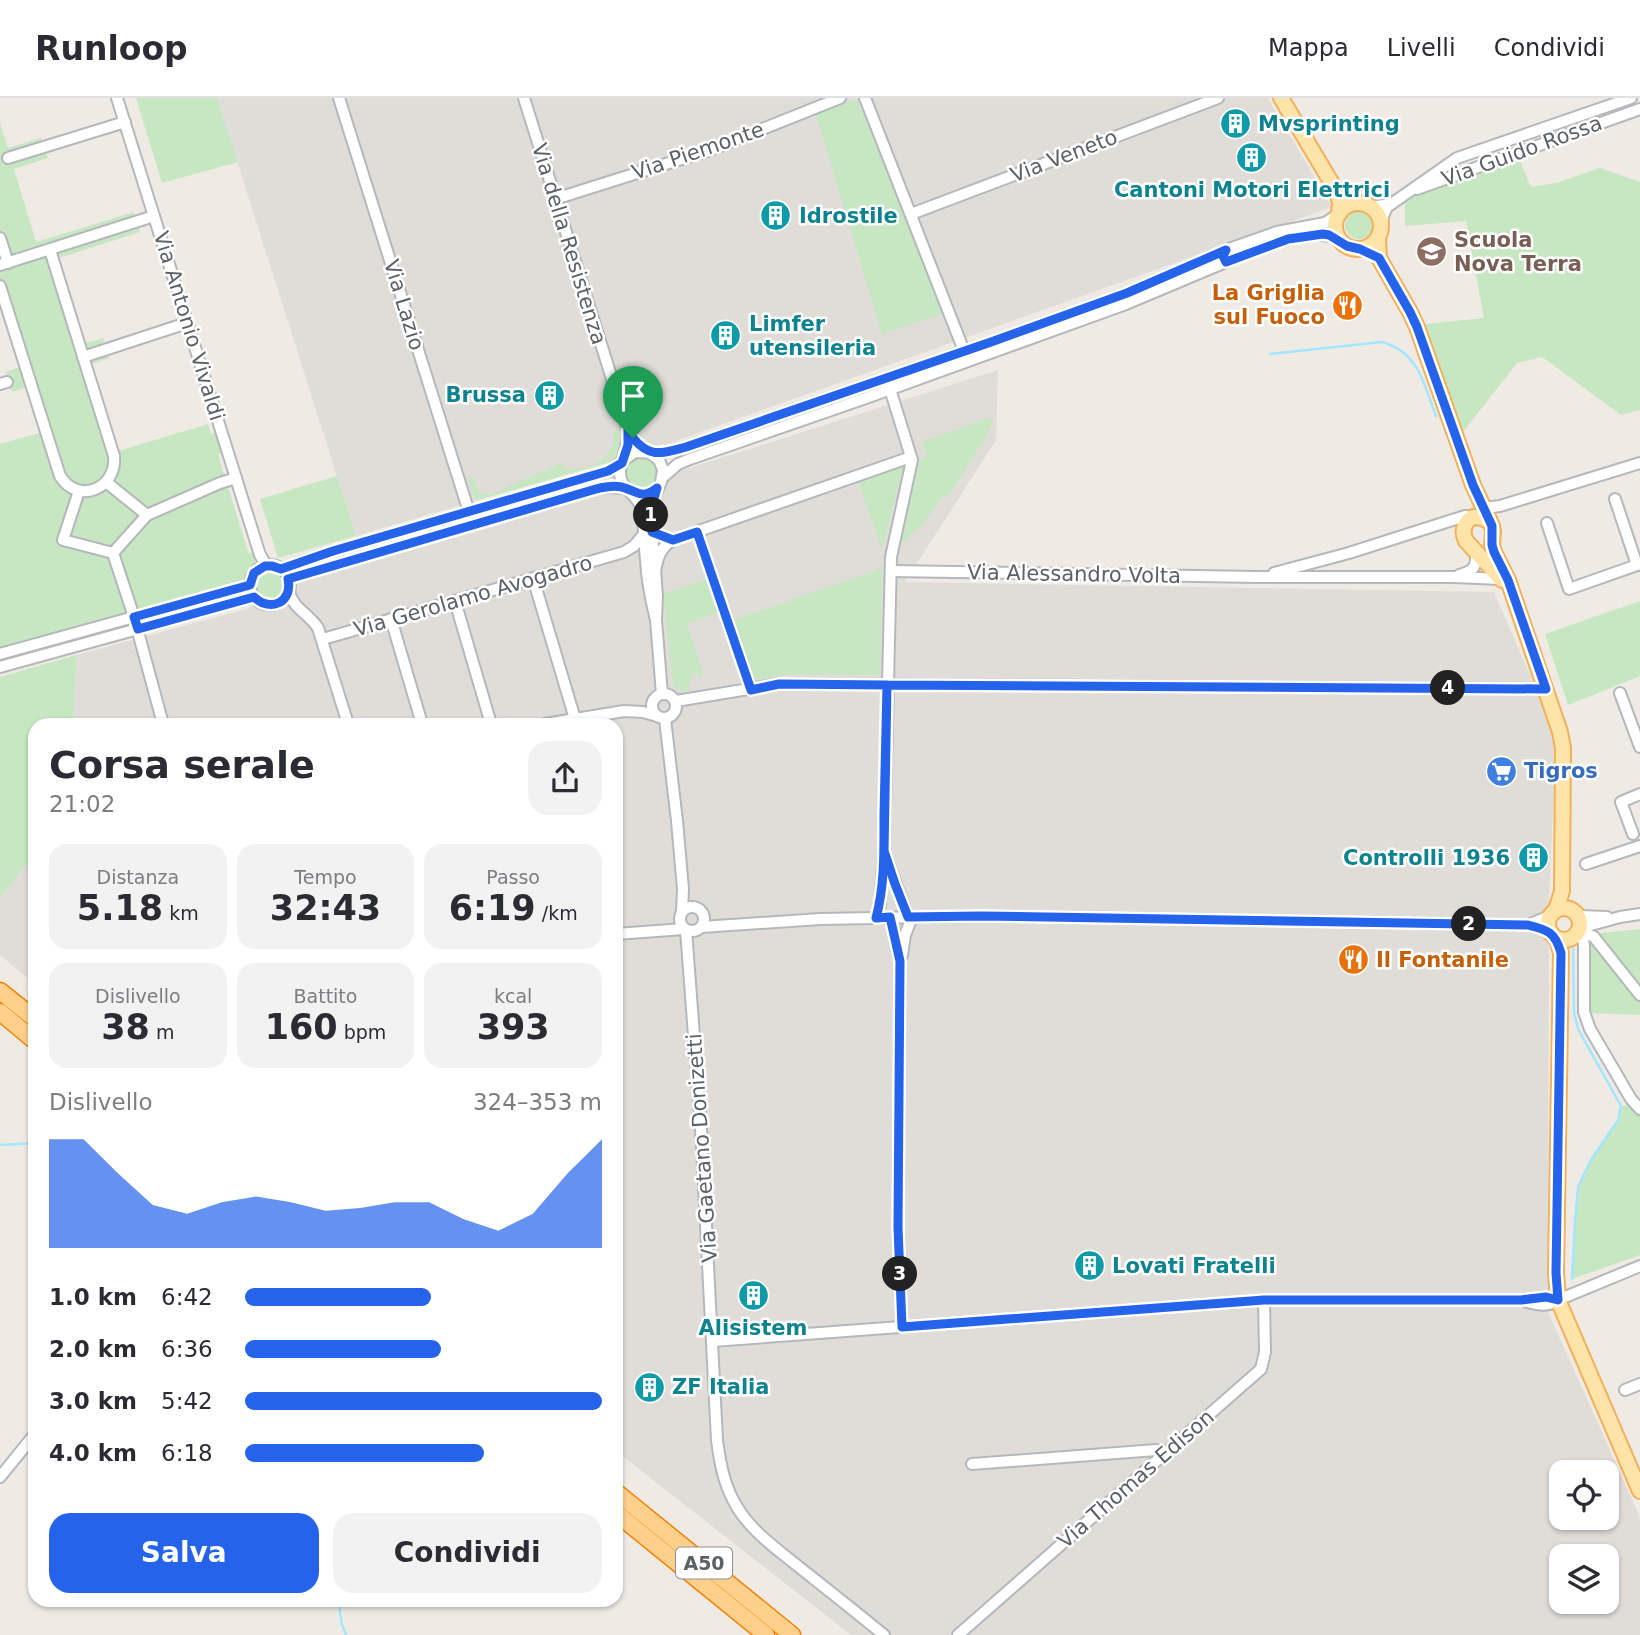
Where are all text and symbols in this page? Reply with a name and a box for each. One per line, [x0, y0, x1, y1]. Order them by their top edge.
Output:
text: Runloop [35, 29, 188, 68]
text: Mappa [1268, 34, 1349, 62]
text: Livelli [1387, 34, 1456, 62]
text: Condividi [1494, 34, 1605, 62]
building icon: Mvsprinting [1218, 107, 1252, 141]
street label: Via Guido Rossa [1439, 111, 1605, 191]
place label: Mvsprinting [1258, 112, 1400, 136]
street label: Via Piemonte [629, 117, 767, 185]
street label: Via Veneto [1007, 125, 1121, 187]
street label: Via della Resistenza [527, 140, 611, 348]
building icon: Cantoni Motori Elettrici [1235, 141, 1269, 175]
place label: Cantoni Motori Elettrici [1114, 178, 1390, 202]
building icon: Idrostile [759, 199, 793, 233]
place label: Idrostile [799, 204, 898, 228]
street label: Via Antonio Vivaldi [149, 228, 229, 424]
place label: Scuola Nova Terra [1454, 228, 1582, 276]
school or university icon: Scuola Nova Terra [1414, 235, 1448, 269]
street label: Via Lazio [379, 257, 429, 353]
place label: La Griglia sul Fuoco [1212, 281, 1325, 329]
restaurant icon: La Griglia sul Fuoco [1331, 288, 1365, 322]
place label: Limfer utensileria [749, 312, 876, 360]
building icon: Limfer utensileria [709, 319, 743, 353]
pin [603, 366, 663, 438]
icon: arrive [614, 377, 652, 415]
building icon: Brussa [532, 378, 566, 412]
place label: Brussa [446, 383, 526, 407]
pin: 1 [634, 498, 668, 532]
text: 1 [644, 503, 657, 525]
street label: Via Gerolamo Avogadro [351, 550, 595, 642]
street label: Via Alessandro Volta [967, 560, 1181, 588]
pin: 4 [1430, 670, 1466, 706]
text: 4 [1441, 676, 1454, 698]
button: share [528, 741, 602, 815]
text: Corsa serale [49, 743, 315, 787]
supermarket icon: Tigros [1484, 754, 1518, 788]
place label: Tigros [1524, 759, 1598, 783]
text: 21:02 [49, 791, 115, 817]
building icon: Controlli 1936 [1516, 841, 1550, 875]
place label: Controlli 1936 [1343, 846, 1510, 870]
text: Distanza [97, 866, 179, 888]
text: Tempo [294, 866, 357, 888]
text: Passo [486, 866, 540, 888]
text: 5.18 [77, 888, 163, 928]
text: 32:43 [270, 888, 381, 928]
text: 6:19 [449, 888, 536, 928]
text: km [163, 902, 199, 924]
text: /km [536, 902, 578, 924]
pin: 2 [1452, 906, 1486, 942]
text: 2 [1462, 912, 1475, 934]
restaurant icon: Il Fontanile [1336, 943, 1370, 977]
place label: Il Fontanile [1376, 948, 1509, 972]
text: Dislivello [95, 985, 181, 1007]
text: Battito [294, 985, 357, 1007]
text: kcal [494, 985, 532, 1007]
text: 38 [101, 1007, 150, 1047]
text: 160 [265, 1007, 338, 1047]
text: 393 [477, 1007, 550, 1047]
text: m [150, 1021, 174, 1043]
text: bpm [338, 1021, 386, 1043]
street label: Via Gaetano Donizetti [682, 1033, 722, 1263]
text: Dislivello [49, 1089, 152, 1115]
text: 324–353 m [473, 1089, 602, 1115]
building icon: Lovati Fratelli [1072, 1249, 1106, 1283]
place label: Lovati Fratelli [1112, 1254, 1276, 1278]
pin: 3 [883, 1256, 918, 1292]
text: 3 [893, 1262, 906, 1284]
building icon: Alisistem [736, 1279, 770, 1313]
text: 1.0 km [49, 1284, 137, 1310]
text: 6:42 [161, 1284, 213, 1310]
place label: Alisistem [698, 1316, 808, 1340]
text: 2.0 km [49, 1336, 137, 1362]
text: 6:36 [161, 1336, 213, 1362]
building icon: ZF Italia [632, 1370, 666, 1404]
place label: ZF Italia [672, 1375, 769, 1399]
text: 3.0 km [49, 1388, 137, 1414]
text: 5:42 [161, 1388, 213, 1414]
street label: Via Thomas Edison [1053, 1405, 1219, 1553]
text: 4.0 km [49, 1440, 137, 1466]
text: 6:18 [161, 1440, 213, 1466]
map controls [1549, 1460, 1619, 1614]
button: locate [1549, 1460, 1619, 1530]
button: Salva [49, 1513, 319, 1593]
button: Condividi [333, 1513, 602, 1593]
button: layers [1549, 1544, 1619, 1614]
road number: A50 [676, 1548, 732, 1578]

